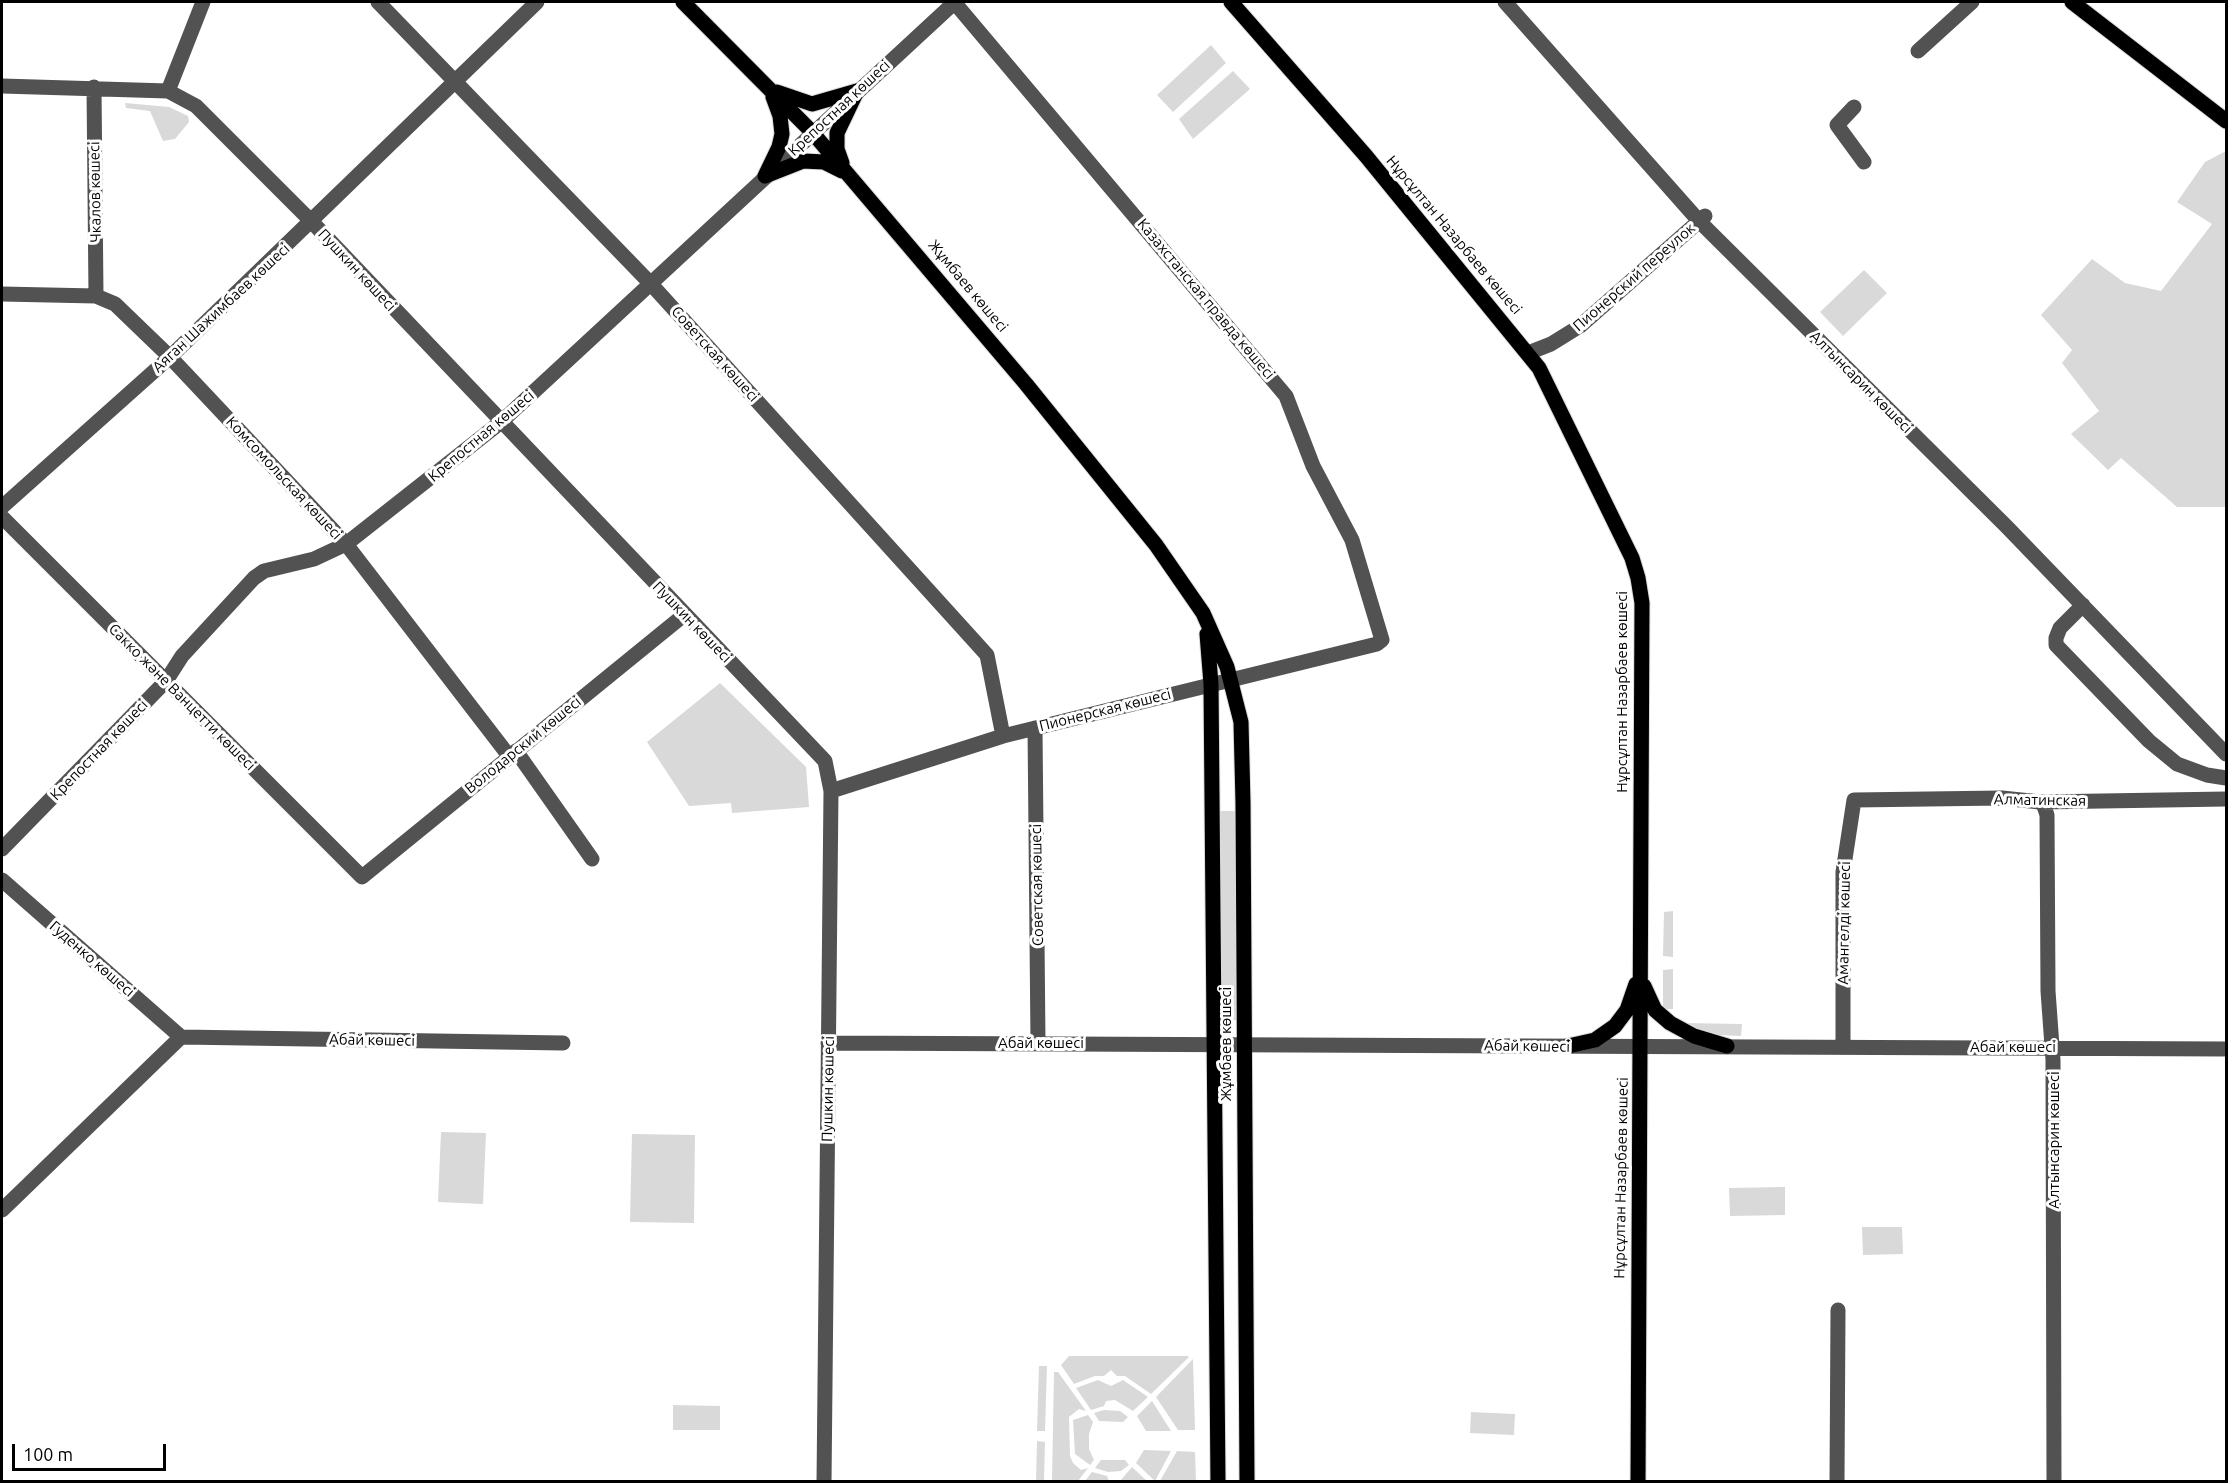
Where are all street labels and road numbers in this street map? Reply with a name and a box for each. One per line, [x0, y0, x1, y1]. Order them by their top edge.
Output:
street label: Крепостная көшесі [784, 56, 894, 160]
street label: Чкалов көшесі [85, 141, 105, 243]
street label: Нұрсұлтан Назарбаев көшесі [1382, 152, 1526, 318]
street label: Казахстанская правда көшесі [1134, 215, 1278, 383]
street label: Пионерский переулок [1569, 219, 1699, 335]
street label: Пушкин көшесі [314, 225, 400, 315]
street label: Жұмбаев көшесі [924, 236, 1012, 336]
street label: Аяган Шажимбаев көшесі [149, 240, 293, 376]
street label: Советская көшесі [667, 303, 763, 405]
street label: Алтынсарин көшесі [1806, 327, 1916, 437]
street label: Крепостная көшесі [424, 386, 538, 486]
street label: Комсомольская көшесі [222, 413, 346, 543]
street label: Пушкин көшесі [649, 578, 735, 666]
street label: Нұрсұлтан Назарбаев көшесі [1613, 591, 1631, 793]
street label: Сакко және Ванцетти көшесі [105, 620, 259, 774]
street label: Пионерская көшесі [1037, 685, 1173, 735]
street label: Володарский көшесі [461, 693, 585, 797]
street label: Крепостная көшесі [46, 696, 152, 804]
street label: Алматинская [1994, 790, 2086, 810]
street label: Советская көшесі [1027, 824, 1047, 946]
street label: Амангелді көшесі [1834, 861, 1854, 985]
street label: Гуденко көшесі [46, 917, 138, 1001]
street label: Жұмбаев көшесі [1217, 987, 1235, 1101]
street label: Абай көшесі [329, 1030, 415, 1050]
street label: Абай көшесі [998, 1034, 1084, 1052]
street label: Пушкин көшесі [818, 1036, 838, 1142]
street label: Абай көшесі [1484, 1036, 1570, 1056]
street label: Абай көшесі [1970, 1038, 2056, 1056]
street label: Алтынсарин көшесі [2045, 1071, 2063, 1209]
street label: Нұрсұлтан Назарбаев көшесі [1610, 1077, 1632, 1279]

